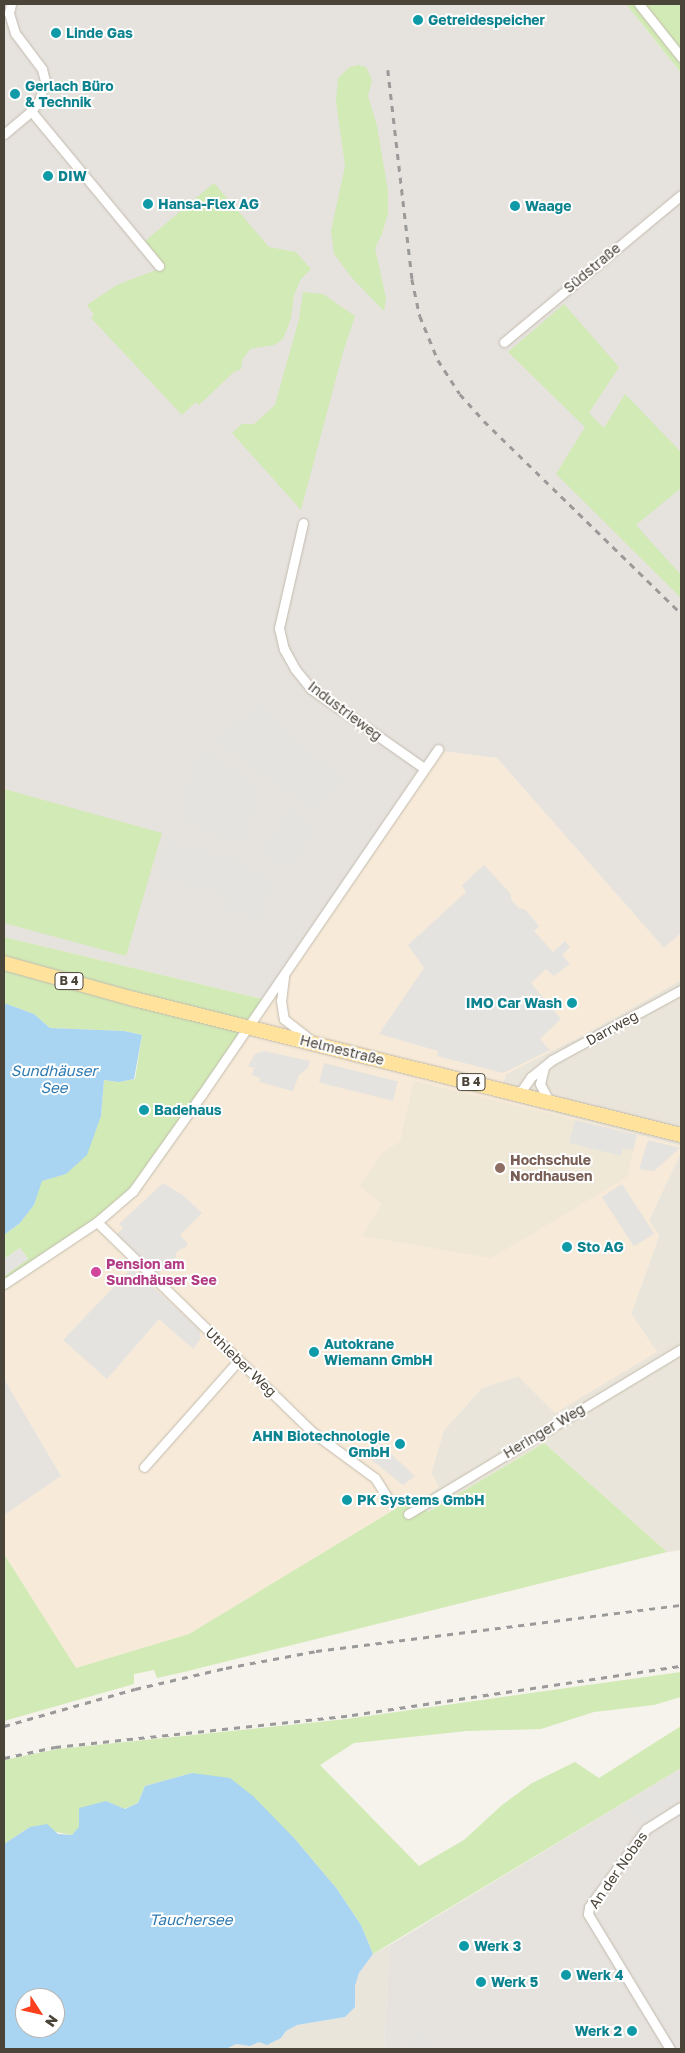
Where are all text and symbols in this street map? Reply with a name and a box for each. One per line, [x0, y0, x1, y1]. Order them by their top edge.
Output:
place label: Getreidespeicher [428, 12, 545, 28]
marker: Getreidespeicher [412, 14, 424, 26]
place label: Linde Gas [66, 25, 133, 41]
marker: Linde Gas [50, 27, 62, 39]
place label: Gerlach Büro & Technik [25, 78, 114, 110]
marker: Gerlach Büro & Technik [9, 88, 21, 100]
place label: DIW [58, 168, 87, 184]
marker: DIW [42, 170, 54, 182]
place label: Hansa-Flex AG [158, 196, 259, 212]
marker: Hansa-Flex AG [142, 198, 154, 210]
place label: Waage [525, 198, 571, 214]
marker: Waage [509, 200, 521, 212]
street label: Südstraße [560, 240, 624, 296]
street label: Industrieweg [305, 678, 385, 744]
road number: B 4 [54, 971, 84, 990]
place label: IMO Car Wash [466, 995, 562, 1011]
marker: IMO Car Wash [566, 997, 578, 1009]
street label: Darrweg [583, 1007, 641, 1049]
street label: Helmestraße [298, 1031, 386, 1069]
water label: Sundhäuser See [11, 1061, 97, 1096]
road number: B 4 [456, 1072, 486, 1092]
place label: Badehaus [154, 1102, 222, 1118]
marker: Badehaus [138, 1104, 150, 1116]
place label: Hochschule Nordhausen [510, 1152, 592, 1184]
marker: Hochschule Nordhausen [494, 1162, 506, 1174]
place label: Sto AG [577, 1239, 624, 1255]
marker: Sto AG [561, 1241, 573, 1253]
place label: Pension am Sundhäuser See [106, 1256, 217, 1288]
marker: Pension am Sundhäuser See [90, 1266, 102, 1278]
street label: Uthleber Weg [202, 1324, 280, 1400]
place label: Autokrane Wiemann GmbH [324, 1336, 433, 1368]
marker: Autokrane Wiemann GmbH [308, 1346, 320, 1358]
street label: Heringer Weg [500, 1400, 588, 1462]
place label: AHN Biotechnologie GmbH [252, 1428, 390, 1460]
marker: AHN Biotechnologie GmbH [394, 1438, 406, 1450]
place label: PK Systems GmbH [357, 1492, 485, 1508]
marker: PK Systems GmbH [341, 1494, 353, 1506]
street label: An der Nobas [585, 1828, 651, 1912]
water label: Tauchersee [150, 1911, 232, 1929]
place label: Werk 3 [474, 1938, 521, 1954]
marker: Werk 3 [458, 1940, 470, 1952]
place label: Werk 4 [576, 1967, 623, 1983]
marker: Werk 4 [560, 1969, 572, 1981]
place label: Werk 5 [491, 1974, 538, 1990]
marker: Werk 5 [475, 1976, 487, 1988]
north arrow [15, 1988, 65, 2038]
text: N [42, 2012, 62, 2031]
place label: Werk 2 [575, 2023, 622, 2039]
marker: Werk 2 [626, 2025, 638, 2037]

